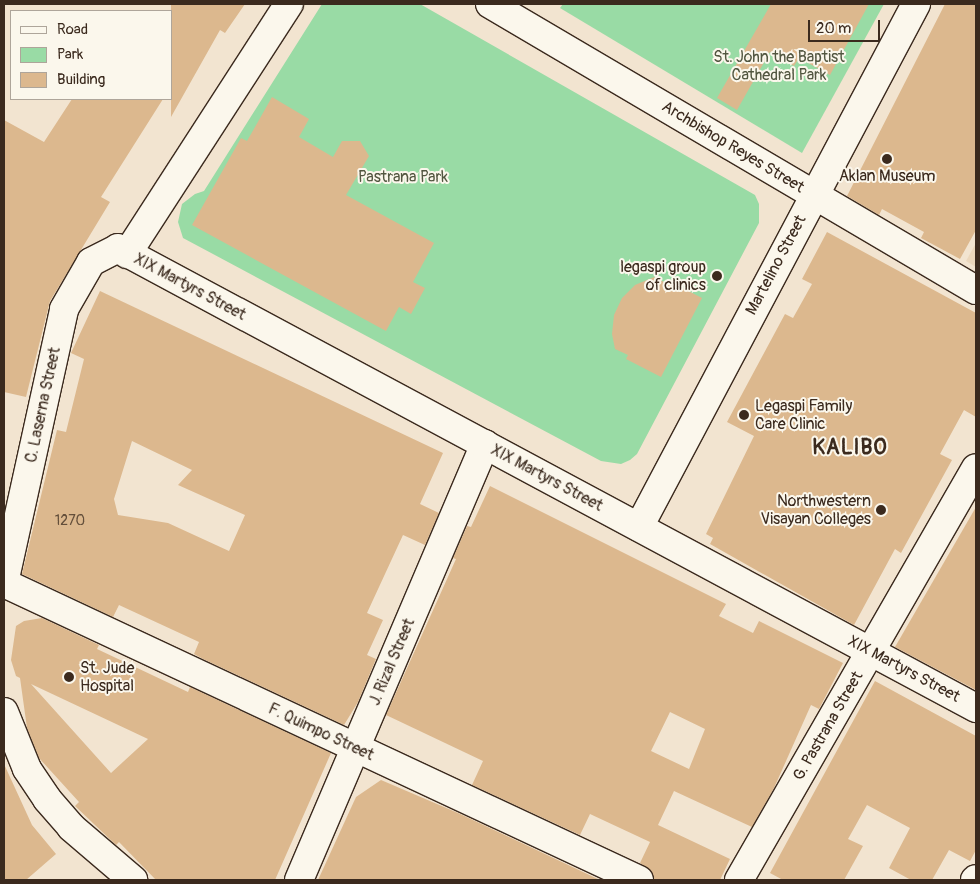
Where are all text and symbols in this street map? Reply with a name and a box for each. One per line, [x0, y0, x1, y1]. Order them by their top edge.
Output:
legend [10, 10, 172, 100]
scale bar [810, 10, 882, 42]
text: 20 m [816, 19, 851, 38]
text: Road [57, 20, 88, 39]
text: Park [57, 45, 83, 64]
park label: St. John the Baptist Cathedral Park [713, 47, 845, 85]
text: Building [57, 70, 105, 89]
street label: Archbishop Reyes Street [658, 97, 808, 197]
marker: Aklan Museum [881, 153, 893, 165]
place label: Aklan Museum [839, 166, 935, 186]
park label: Pastrana Park [358, 167, 448, 187]
street label: Martelino Street [742, 212, 810, 318]
street label: XIX Martyrs Street [131, 249, 249, 325]
place label: legaspi group of clinics [620, 257, 706, 295]
marker: legaspi group of clinics [710, 269, 724, 283]
street label: C. Laserna Street [21, 346, 65, 464]
place label: Legaspi Family Care Clinic [755, 396, 852, 434]
marker: Legaspi Family Care Clinic [737, 408, 751, 422]
district label: KALIBO [812, 435, 888, 461]
street label: XIX Martyrs Street [488, 440, 606, 516]
place label: Northwestern Visayan Colleges [761, 491, 871, 529]
marker: Northwestern Visayan Colleges [875, 504, 887, 516]
house number: 1270 [55, 513, 85, 529]
street label: J. Rizal Street [365, 616, 419, 708]
street label: XIX Martyrs Street [845, 631, 963, 707]
place label: St. Jude Hospital [80, 658, 134, 696]
street label: G. Pastrana Street [789, 668, 867, 784]
marker: St. Jude Hospital [62, 670, 76, 684]
street label: F. Quimpo Street [265, 699, 377, 765]

